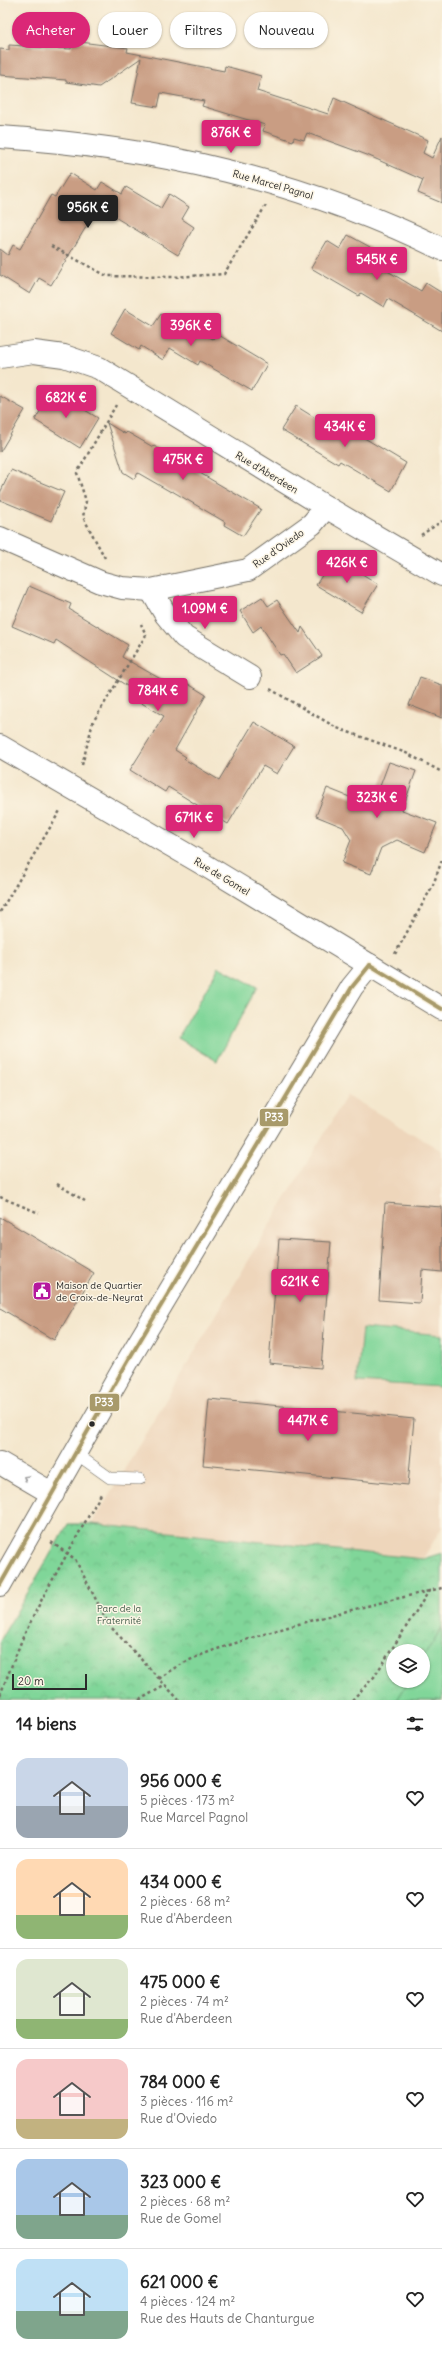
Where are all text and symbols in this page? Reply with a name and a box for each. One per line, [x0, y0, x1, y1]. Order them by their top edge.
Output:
chip: Acheter [12, 12, 90, 48]
chip: Louer [98, 12, 162, 48]
chip: Filtres [170, 12, 236, 48]
chip: Nouveau [244, 12, 328, 48]
pin: 876K € [198, 120, 264, 154]
text: 876K € [211, 124, 251, 141]
street label: Rue Marcel Pagnol [231, 167, 315, 202]
pin: 956K € [55, 195, 121, 229]
text: 956K € [67, 199, 109, 216]
pin: 545K € [344, 247, 410, 281]
text: 545K € [356, 251, 398, 268]
pin: 396K € [158, 313, 224, 347]
text: 396K € [170, 317, 212, 334]
pin: 682K € [33, 385, 99, 419]
text: 682K € [45, 389, 87, 406]
pin: 434K € [312, 414, 378, 448]
text: 434K € [324, 418, 366, 435]
pin: 475K € [150, 447, 216, 481]
street label: Rue d'Aberdeen [233, 449, 301, 496]
text: 475K € [163, 451, 203, 468]
street label: Rue d'Oviedo [250, 526, 307, 571]
pin: 426K € [314, 550, 380, 584]
text: 426K € [326, 554, 368, 571]
pin: 1.09M € [168, 596, 242, 630]
text: 1.09M € [182, 600, 228, 617]
pin: 784K € [125, 678, 191, 712]
text: 784K € [138, 682, 178, 699]
pin: 323K € [344, 785, 410, 819]
text: 323K € [356, 789, 398, 806]
pin: 671K € [161, 805, 227, 839]
text: 671K € [175, 809, 213, 826]
street label: Rue de Gomel [192, 855, 252, 898]
line badge: P33 [259, 1108, 289, 1127]
text: P33 [264, 1110, 284, 1124]
pin: 621K € [267, 1269, 333, 1303]
text: 621K € [280, 1273, 320, 1290]
place label: Maison de Quartier de Croix-de-Neyrat [56, 1279, 144, 1304]
public building icon: Maison de Quartier de Croix-de-Neyrat [31, 1280, 53, 1302]
line badge: P33 [89, 1393, 120, 1412]
text: P33 [94, 1395, 114, 1409]
pin: 447K € [275, 1408, 341, 1442]
text: 447K € [288, 1412, 328, 1429]
unlabelled marker [87, 1419, 97, 1429]
one-way arrow [23, 1476, 30, 1483]
park label: Parc de la Fraternité [97, 1602, 142, 1627]
map controls [386, 1644, 430, 1688]
button: layers [386, 1644, 430, 1688]
scale bar [12, 1672, 87, 1691]
text: 20 m [18, 1674, 44, 1688]
text: 14 biens [16, 1713, 77, 1735]
icon: filters [404, 1713, 426, 1735]
text: 956 000 € [140, 1770, 222, 1792]
icon: home [48, 1774, 96, 1822]
icon: heart [404, 1787, 426, 1809]
text: 5 pièces · 173 m² [140, 1792, 235, 1809]
text: Rue Marcel Pagnol [140, 1809, 248, 1826]
text: 434 000 € [140, 1871, 222, 1893]
icon: home [48, 1875, 96, 1923]
icon: heart [404, 1888, 426, 1910]
text: 2 pièces · 68 m² [140, 1893, 230, 1910]
text: Rue d'Aberdeen [140, 1910, 232, 1927]
text: 475 000 € [140, 1971, 220, 1993]
icon: home [48, 1975, 96, 2023]
icon: heart [404, 1988, 426, 2010]
text: 2 pièces · 74 m² [140, 1993, 229, 2010]
text: Rue d'Aberdeen [140, 2010, 232, 2027]
text: 784 000 € [140, 2071, 221, 2093]
icon: home [48, 2075, 96, 2123]
icon: heart [404, 2088, 426, 2110]
text: 3 pièces · 116 m² [140, 2093, 233, 2110]
text: Rue d'Oviedo [140, 2110, 217, 2127]
text: 323 000 € [140, 2171, 221, 2193]
icon: home [48, 2175, 96, 2223]
icon: heart [404, 2188, 426, 2210]
text: 2 pièces · 68 m² [140, 2193, 230, 2210]
text: Rue de Gomel [140, 2210, 222, 2227]
text: 621 000 € [140, 2271, 218, 2293]
icon: home [48, 2275, 96, 2323]
icon: heart [404, 2288, 426, 2310]
text: 4 pièces · 124 m² [140, 2293, 235, 2310]
text: Rue des Hauts de Chanturgue [140, 2310, 315, 2327]

